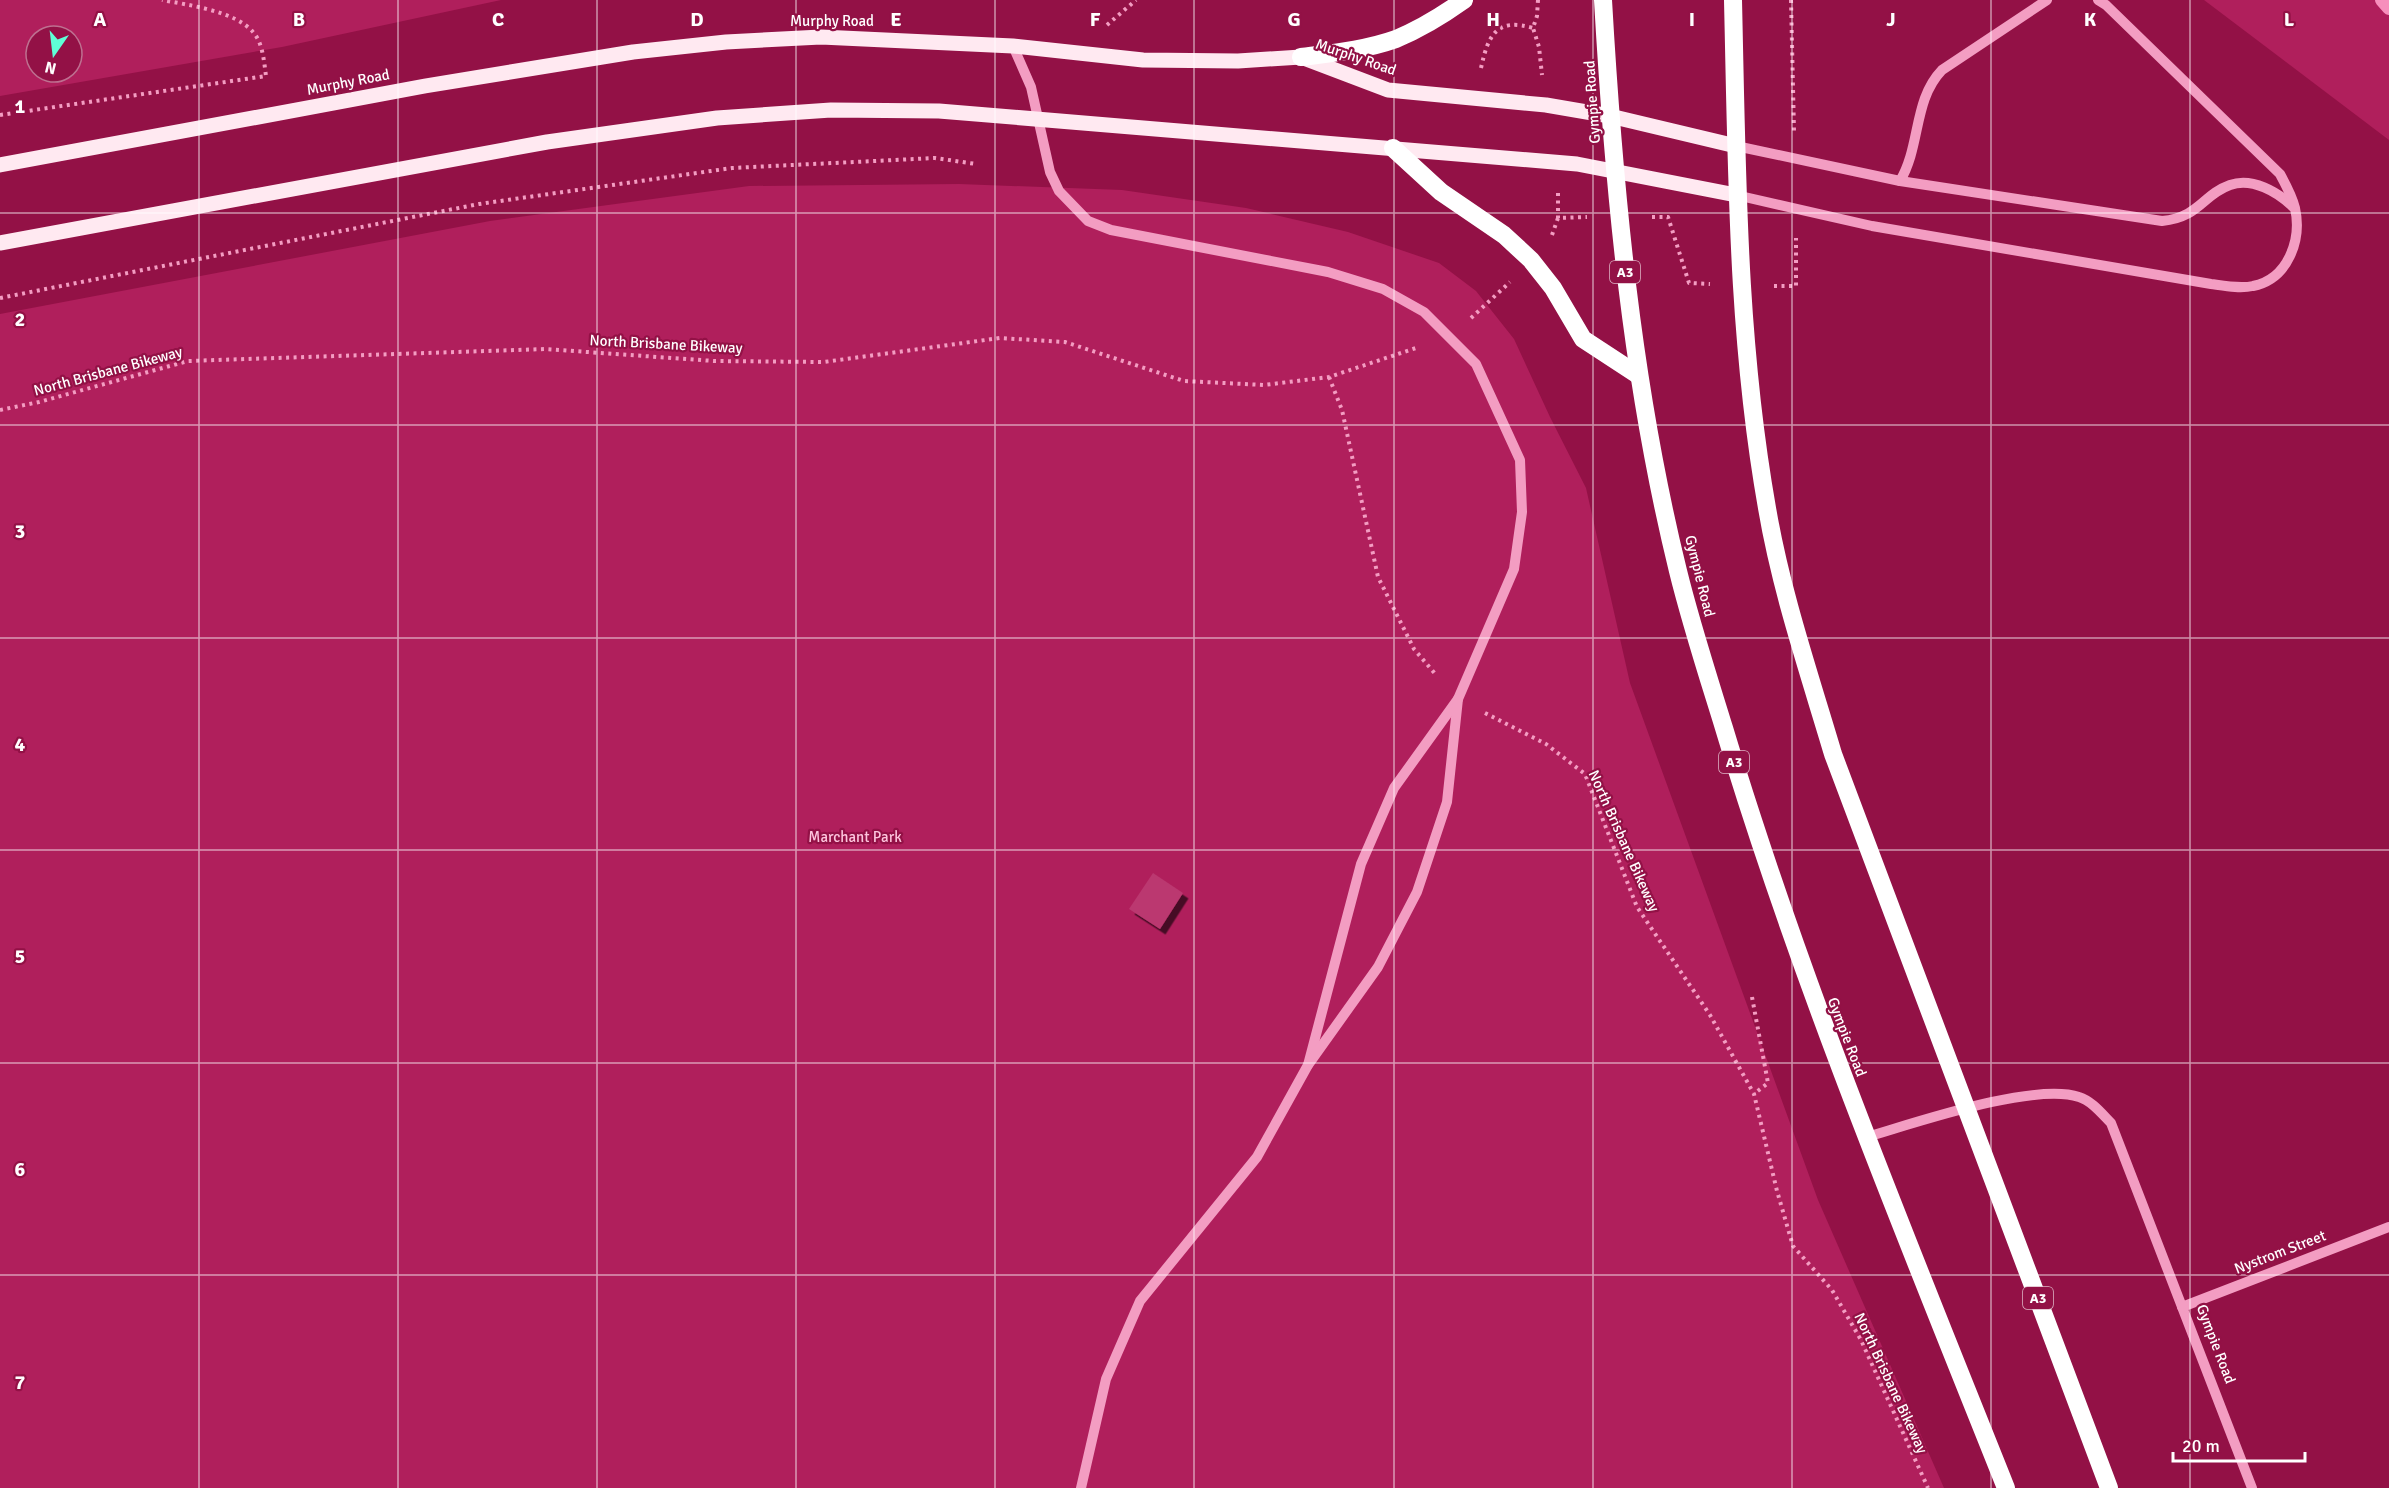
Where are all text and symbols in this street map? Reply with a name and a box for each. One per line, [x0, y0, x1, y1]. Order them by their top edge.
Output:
text: A [94, 7, 107, 32]
text: B [293, 7, 305, 32]
text: C [492, 7, 504, 32]
text: D [690, 7, 704, 32]
text: E [890, 7, 902, 32]
text: F [1090, 7, 1101, 32]
text: G [1287, 7, 1301, 32]
text: H [1486, 7, 1500, 32]
text: I [1689, 7, 1695, 32]
text: J [1886, 7, 1896, 32]
text: K [2084, 7, 2097, 32]
text: L [2284, 7, 2295, 32]
street label: Murphy Road [790, 12, 874, 30]
north arrow [24, 24, 84, 84]
street label: Murphy Road [1313, 35, 1399, 79]
text: N [43, 57, 58, 79]
street label: Gympie Road [1580, 60, 1604, 144]
street label: Murphy Road [305, 65, 391, 99]
text: 1 [15, 94, 26, 119]
road number: A3 [1610, 261, 1640, 283]
text: 2 [15, 307, 25, 332]
street label: North Brisbane Bikeway [589, 331, 743, 357]
street label: North Brisbane Bikeway [32, 342, 184, 400]
text: 3 [15, 519, 25, 544]
street label: Gympie Road [1681, 533, 1719, 619]
text: 4 [15, 732, 26, 757]
road number: A3 [1719, 751, 1749, 773]
street label: North Brisbane Bikeway [1585, 767, 1663, 915]
park label: Marchant Park [808, 828, 902, 846]
text: 5 [15, 944, 25, 969]
street label: Gympie Road [1824, 995, 1870, 1079]
text: 6 [15, 1157, 26, 1182]
street label: Nystrom Street [2232, 1226, 2328, 1278]
road number: A3 [2023, 1287, 2053, 1309]
street label: Gympie Road [2193, 1302, 2239, 1386]
street label: North Brisbane Bikeway [1850, 1310, 1932, 1456]
text: 7 [15, 1370, 26, 1395]
scale bar [2173, 1425, 2305, 1463]
text: 20 m [2182, 1435, 2220, 1457]

